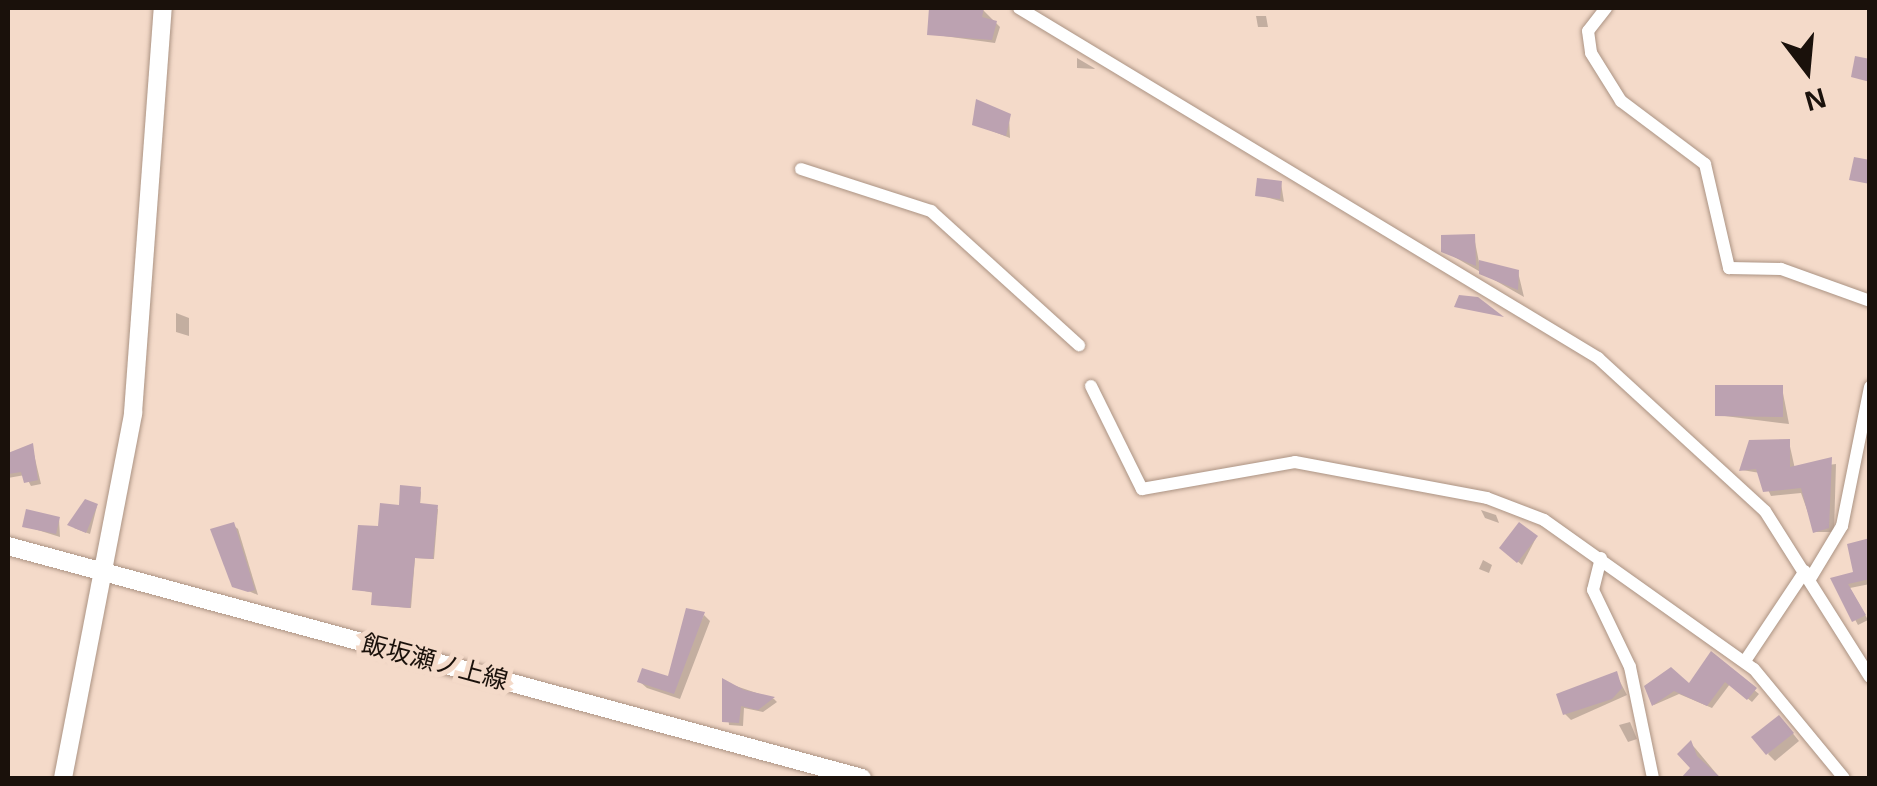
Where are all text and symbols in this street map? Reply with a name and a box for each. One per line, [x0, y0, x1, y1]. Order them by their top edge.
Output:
north arrow [1757, 20, 1857, 120]
text: N [1801, 82, 1829, 117]
street label: 飯坂瀬ノ上線 [359, 628, 511, 696]

